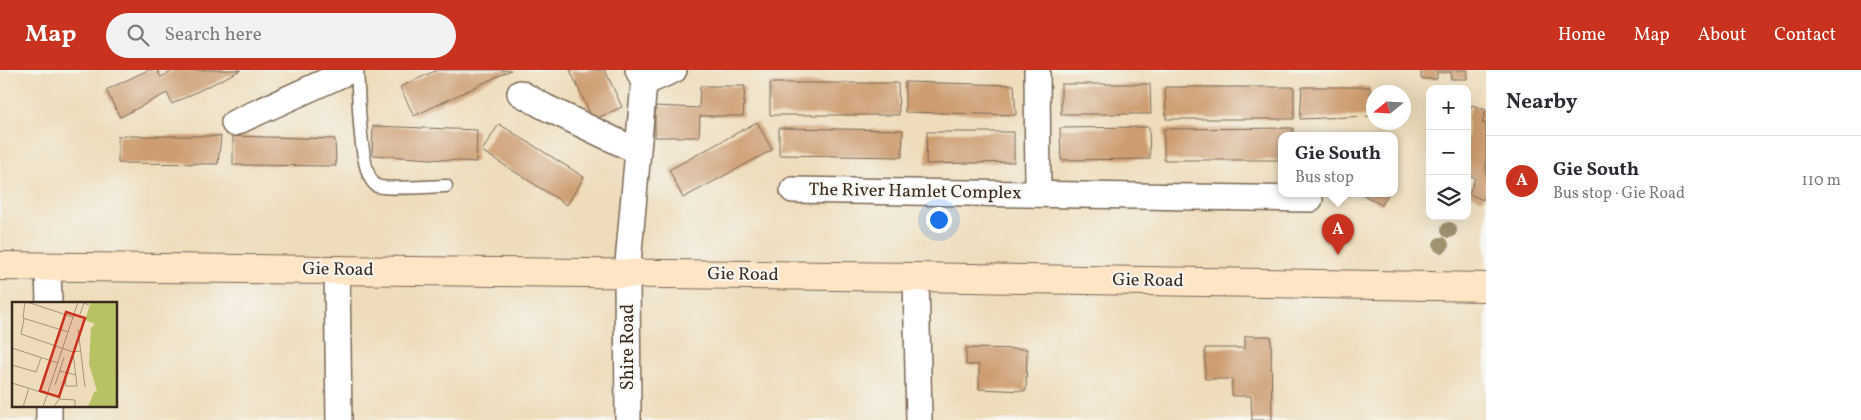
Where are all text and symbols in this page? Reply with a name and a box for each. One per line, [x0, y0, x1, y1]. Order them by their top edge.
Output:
search box [106, 13, 456, 58]
text: Map [25, 18, 76, 52]
icon: search [124, 21, 152, 49]
text: Search here [164, 22, 262, 48]
text: Home [1558, 23, 1606, 48]
text: Map [1634, 23, 1670, 48]
text: About [1698, 23, 1746, 48]
text: Contact [1774, 23, 1836, 48]
north arrow [1366, 85, 1411, 130]
map controls [1426, 85, 1471, 220]
button: + [1426, 85, 1471, 130]
text: Nearby [1506, 88, 1577, 117]
button: − [1426, 130, 1471, 175]
popup [1278, 132, 1398, 197]
text: Gie South [1295, 141, 1381, 167]
text: Gie South [1553, 157, 1639, 183]
text: Bus stop [1295, 167, 1354, 189]
text: A [1516, 170, 1528, 192]
text: 110 m [1802, 170, 1841, 192]
button: layers [1426, 175, 1471, 220]
street label: The River Hamlet Complex [808, 178, 1022, 206]
text: Bus stop · Gie Road [1553, 183, 1685, 205]
your location [926, 207, 952, 233]
pin: A [1322, 214, 1354, 255]
street label: Gie Road [302, 257, 374, 283]
street label: Gie Road [707, 262, 779, 288]
street label: Gie Road [1112, 268, 1184, 294]
inset map [12, 302, 118, 408]
street label: Shire Road [616, 304, 641, 390]

